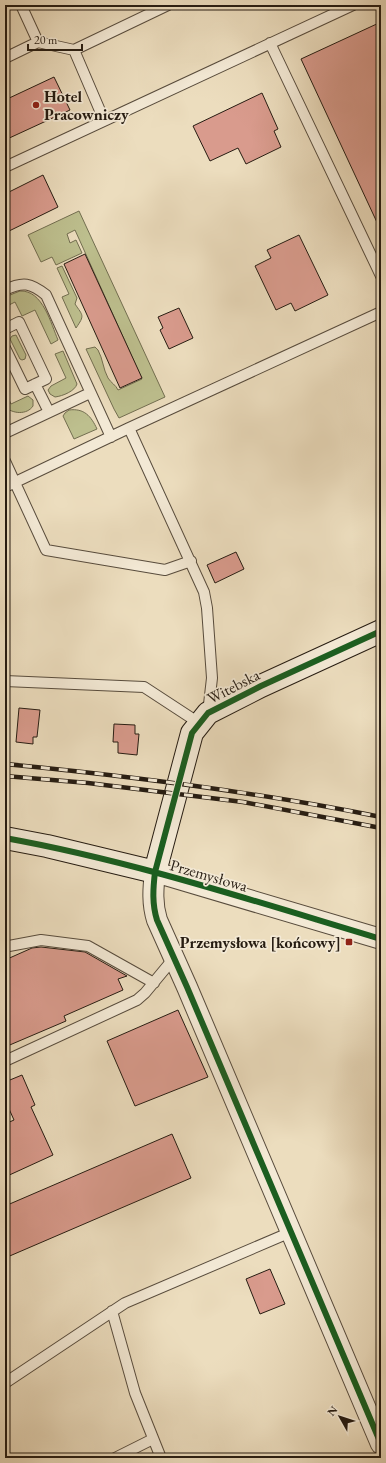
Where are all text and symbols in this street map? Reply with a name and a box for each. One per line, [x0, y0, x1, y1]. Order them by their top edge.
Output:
scale bar [28, 26, 82, 52]
text: 20 m [34, 32, 58, 48]
place label: Hotel Pracowniczy [44, 86, 129, 125]
marker: Hotel Pracowniczy [31, 100, 41, 110]
street label: Witebska [203, 664, 264, 709]
street label: Przemysłowa [168, 854, 251, 897]
place label: Przemysłowa [końcowy] [180, 932, 341, 953]
marker: Przemysłowa [końcowy] [344, 937, 354, 947]
north arrow [320, 1397, 360, 1437]
text: N [324, 1403, 341, 1419]

